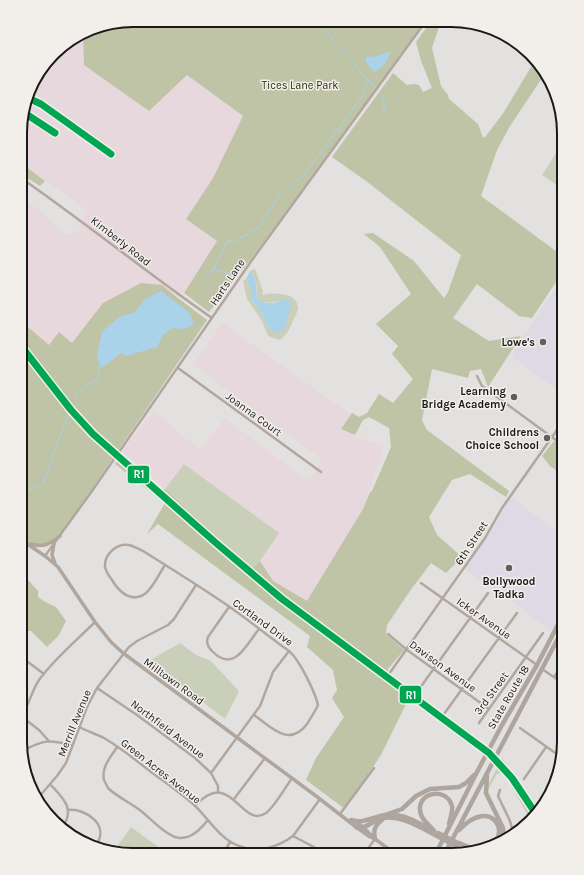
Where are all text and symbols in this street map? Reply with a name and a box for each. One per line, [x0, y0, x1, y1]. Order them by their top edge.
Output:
park label: Tices Lane Park [262, 79, 338, 92]
street label: Kimberly Road [88, 214, 153, 269]
street label: Harts Lane [207, 256, 248, 308]
place label: Lowe's [501, 336, 535, 349]
marker: Lowe's [538, 337, 548, 347]
place label: Learning Bridge Academy [421, 385, 507, 411]
street label: Joanna Court [223, 390, 284, 439]
marker: Learning Bridge Academy [509, 392, 519, 402]
place label: Childrens Choice School [465, 426, 539, 452]
marker: Childrens Choice School [542, 433, 552, 443]
line badge: R1 [127, 465, 150, 484]
text: R1 [133, 468, 145, 481]
street label: 6th Street [452, 519, 490, 568]
marker: Bollywood Tadka [504, 563, 514, 573]
place label: Bollywood Tadka [482, 575, 536, 601]
street label: Icker Avenue [454, 595, 514, 642]
street label: Cortland Drive [230, 596, 296, 649]
street label: Davison Avenue [407, 638, 479, 695]
street label: Milltown Road [141, 655, 206, 708]
street label: State Route 18 [485, 663, 532, 731]
street label: 3rd Street [472, 669, 511, 717]
line badge: R1 [399, 685, 422, 704]
street label: Merrill Avenue [55, 687, 94, 759]
text: R1 [405, 689, 417, 702]
street label: Northfield Avenue [128, 697, 208, 762]
street label: Green Acres Avenue [118, 736, 204, 807]

